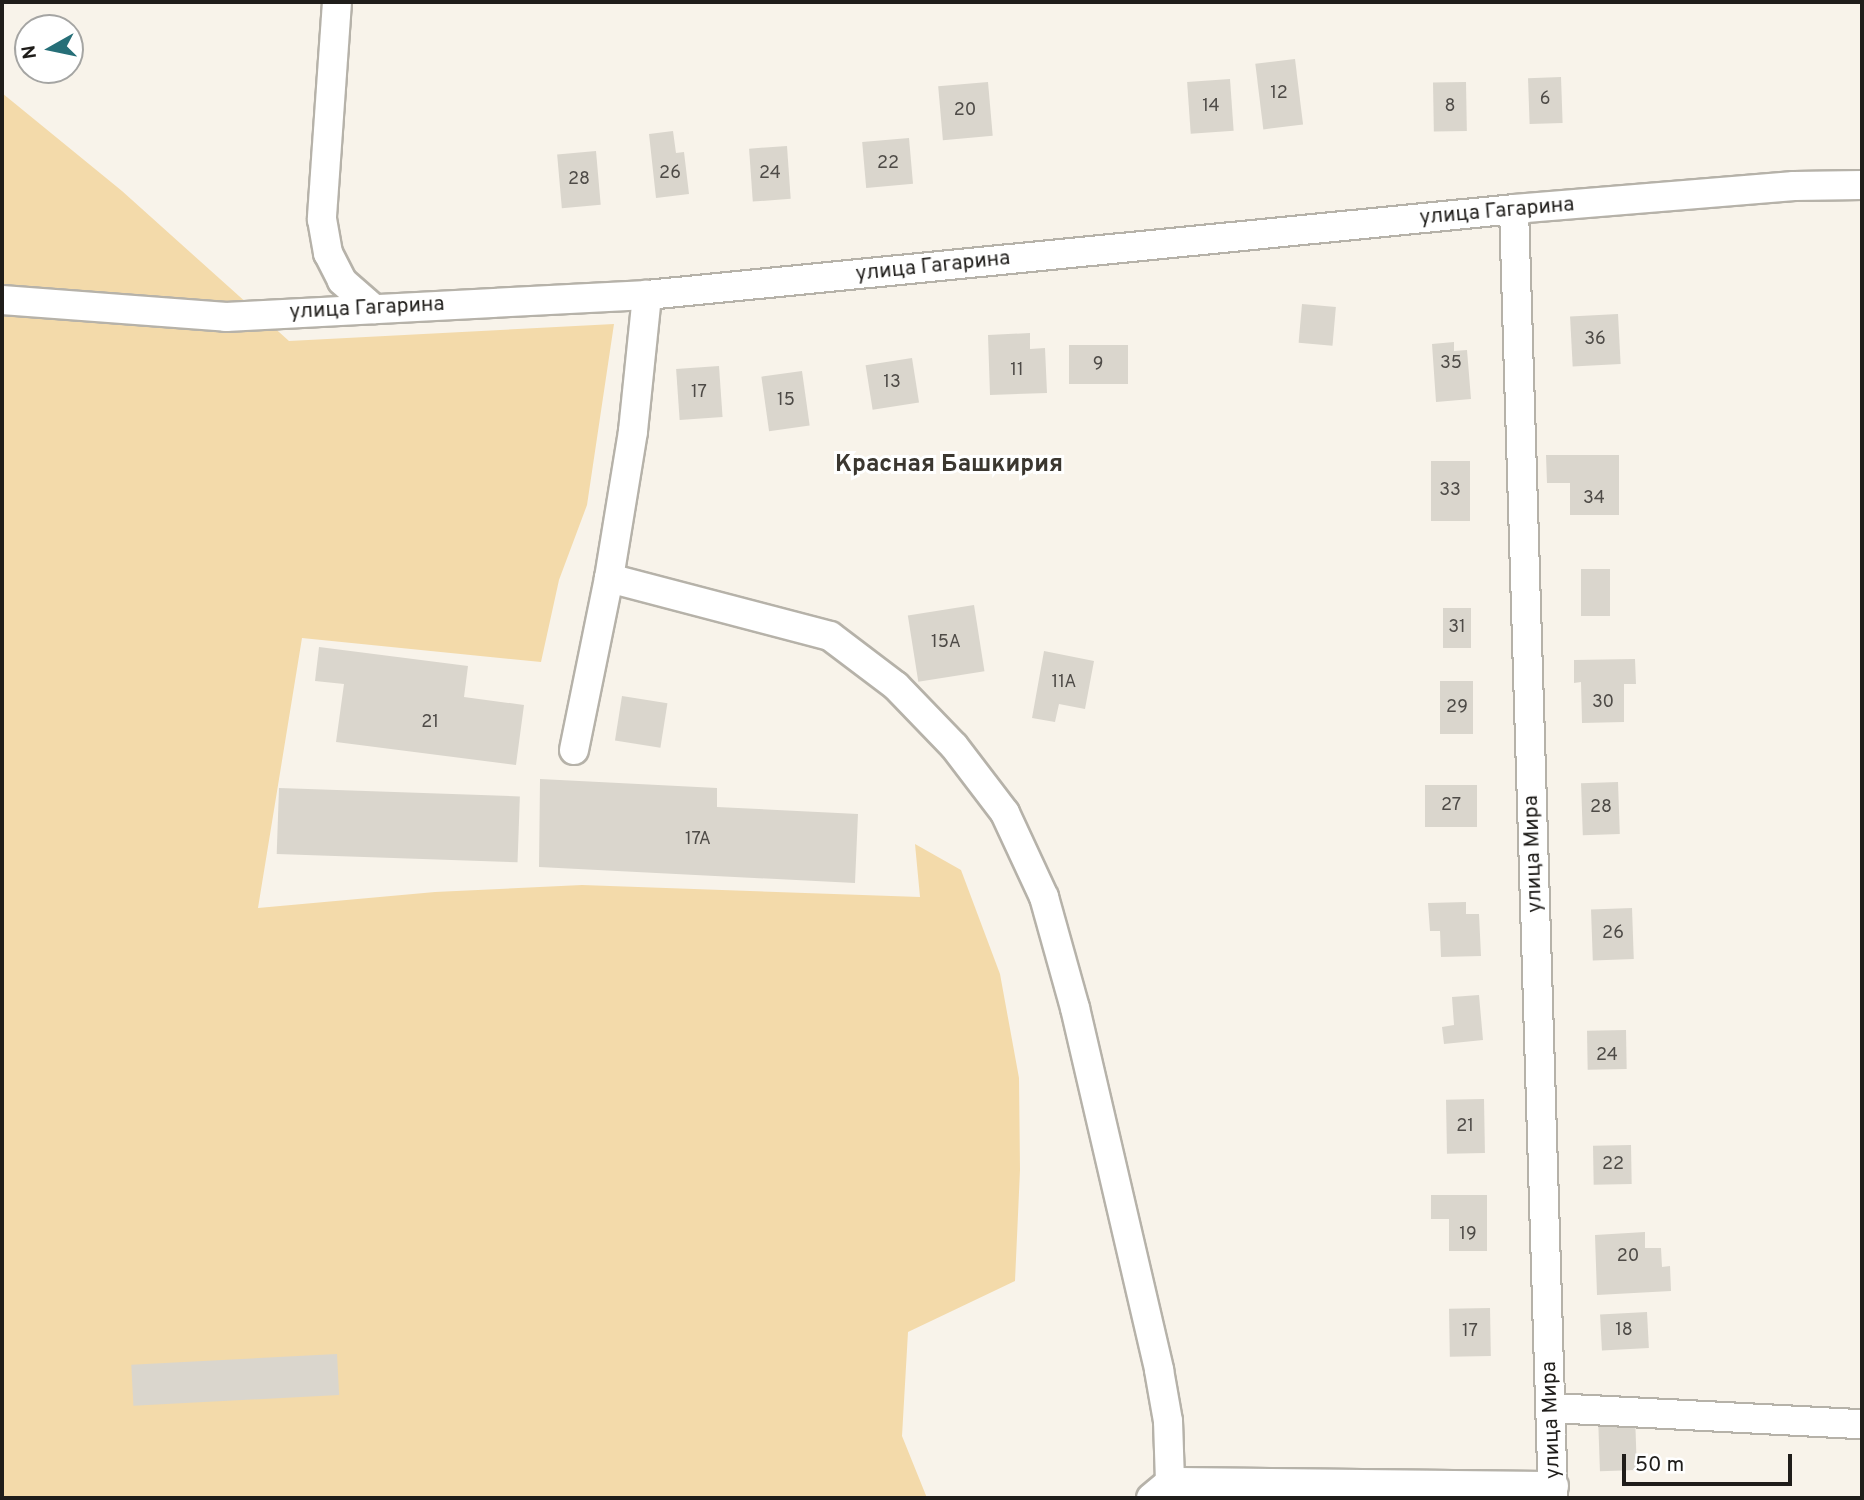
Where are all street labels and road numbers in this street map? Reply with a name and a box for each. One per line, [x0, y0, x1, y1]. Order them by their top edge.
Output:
street label: улица Гагарина [1418, 193, 1576, 231]
street label: улица Гагарина [854, 246, 1012, 288]
street label: улица Гагарина [289, 292, 445, 326]
street label: улица Мира [1519, 795, 1549, 913]
street label: улица Мира [1537, 1361, 1567, 1479]

